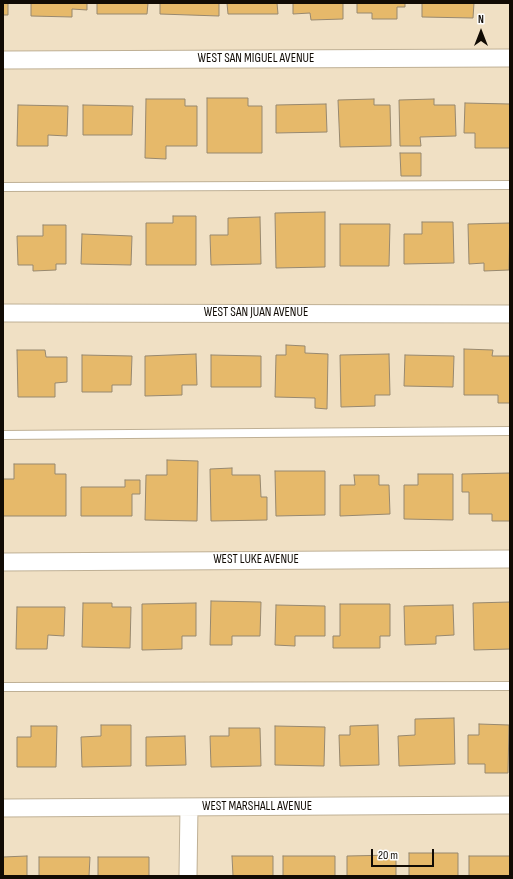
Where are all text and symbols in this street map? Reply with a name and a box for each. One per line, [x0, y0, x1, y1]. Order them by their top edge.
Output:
north arrow [461, 12, 501, 52]
text: N [478, 13, 484, 26]
street label: WEST SAN MIGUEL AVENUE [198, 51, 314, 67]
street label: WEST SAN JUAN AVENUE [204, 305, 308, 321]
street label: WEST LUKE AVENUE [213, 552, 299, 568]
street label: WEST MARSHALL AVENUE [202, 799, 312, 815]
scale bar [373, 841, 436, 867]
text: 20 m [378, 848, 398, 863]

